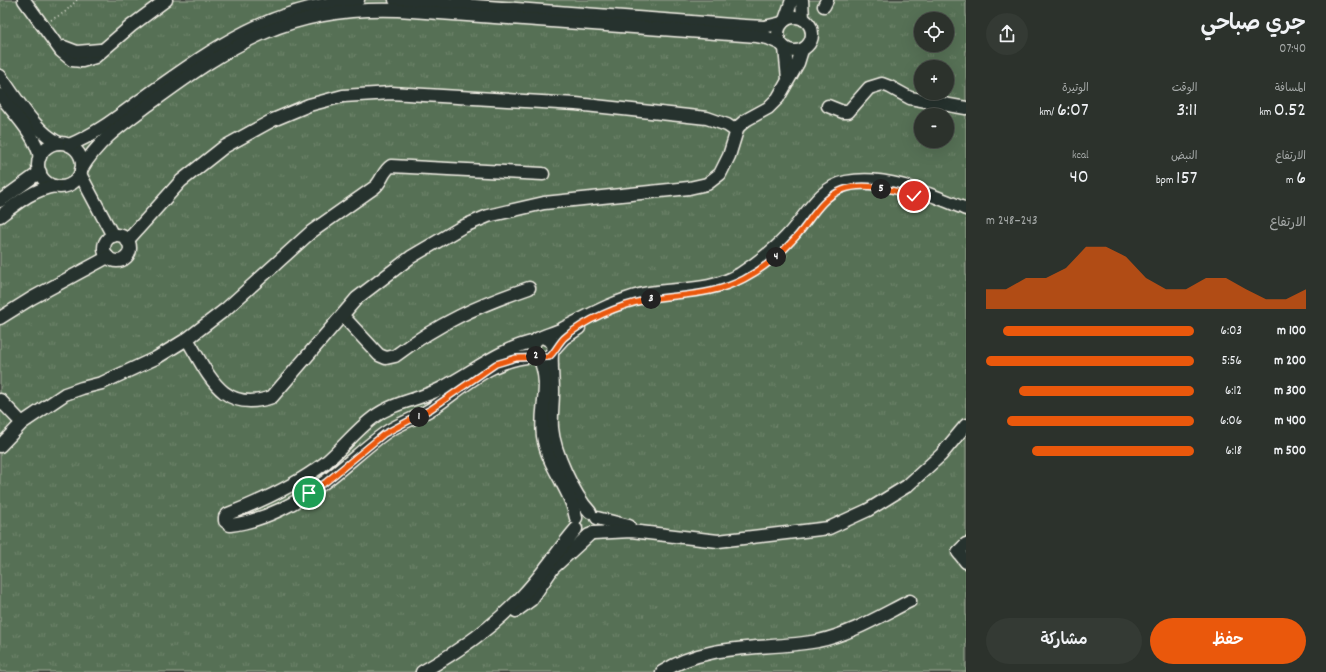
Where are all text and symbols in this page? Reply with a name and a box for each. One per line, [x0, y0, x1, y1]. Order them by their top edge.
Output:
text: جري صباحي [1200, 9, 1306, 40]
map controls [914, 12, 954, 148]
button: locate [914, 12, 954, 52]
button: share [986, 13, 1028, 55]
text: 07:40 [1279, 40, 1306, 59]
button: + [914, 60, 954, 100]
text: الوتيرة [1062, 81, 1089, 97]
text: الوقت [1172, 81, 1197, 97]
text: المسافة [1275, 81, 1306, 97]
text: 6:07 [1057, 97, 1089, 125]
text: 3:11 [1176, 97, 1197, 125]
text: 0.52 [1274, 97, 1306, 125]
text: /km [1039, 105, 1057, 121]
text: km [1259, 105, 1274, 121]
button: − [914, 108, 954, 148]
text: kcal [1072, 148, 1089, 164]
text: النبض [1171, 149, 1197, 165]
text: الارتفاع [1275, 149, 1306, 165]
text: 40 [1069, 164, 1089, 192]
text: 157 [1176, 165, 1197, 193]
text: 6 [1296, 165, 1306, 193]
text: bpm [1156, 173, 1176, 189]
text: m [1286, 173, 1296, 189]
pin: 5 [871, 179, 891, 199]
pin [897, 179, 931, 213]
text: 5 [878, 181, 884, 197]
icon: check [903, 185, 925, 207]
text: 243–248 m [986, 212, 1038, 231]
text: الارتفاع [1270, 214, 1306, 233]
pin: 4 [766, 247, 786, 267]
text: 4 [774, 249, 778, 265]
pin: 3 [641, 289, 661, 309]
text: 3 [649, 291, 653, 307]
text: 6:03 [1221, 322, 1242, 341]
text: 100 m [1277, 322, 1306, 341]
pin: 2 [526, 346, 546, 366]
text: 2 [534, 348, 538, 364]
text: 5:56 [1221, 352, 1242, 371]
text: 200 m [1274, 352, 1306, 371]
text: 6:12 [1225, 382, 1242, 401]
text: 300 m [1274, 382, 1306, 401]
pin: 1 [409, 407, 429, 427]
text: 1 [418, 409, 420, 425]
text: 6:06 [1220, 412, 1242, 431]
text: 400 m [1275, 412, 1306, 431]
text: 6:18 [1225, 442, 1242, 461]
text: 500 m [1274, 442, 1306, 461]
pin [292, 476, 326, 510]
icon: arrive [298, 482, 320, 504]
button: مشاركة [986, 618, 1142, 664]
button: حفظ [1150, 618, 1306, 664]

